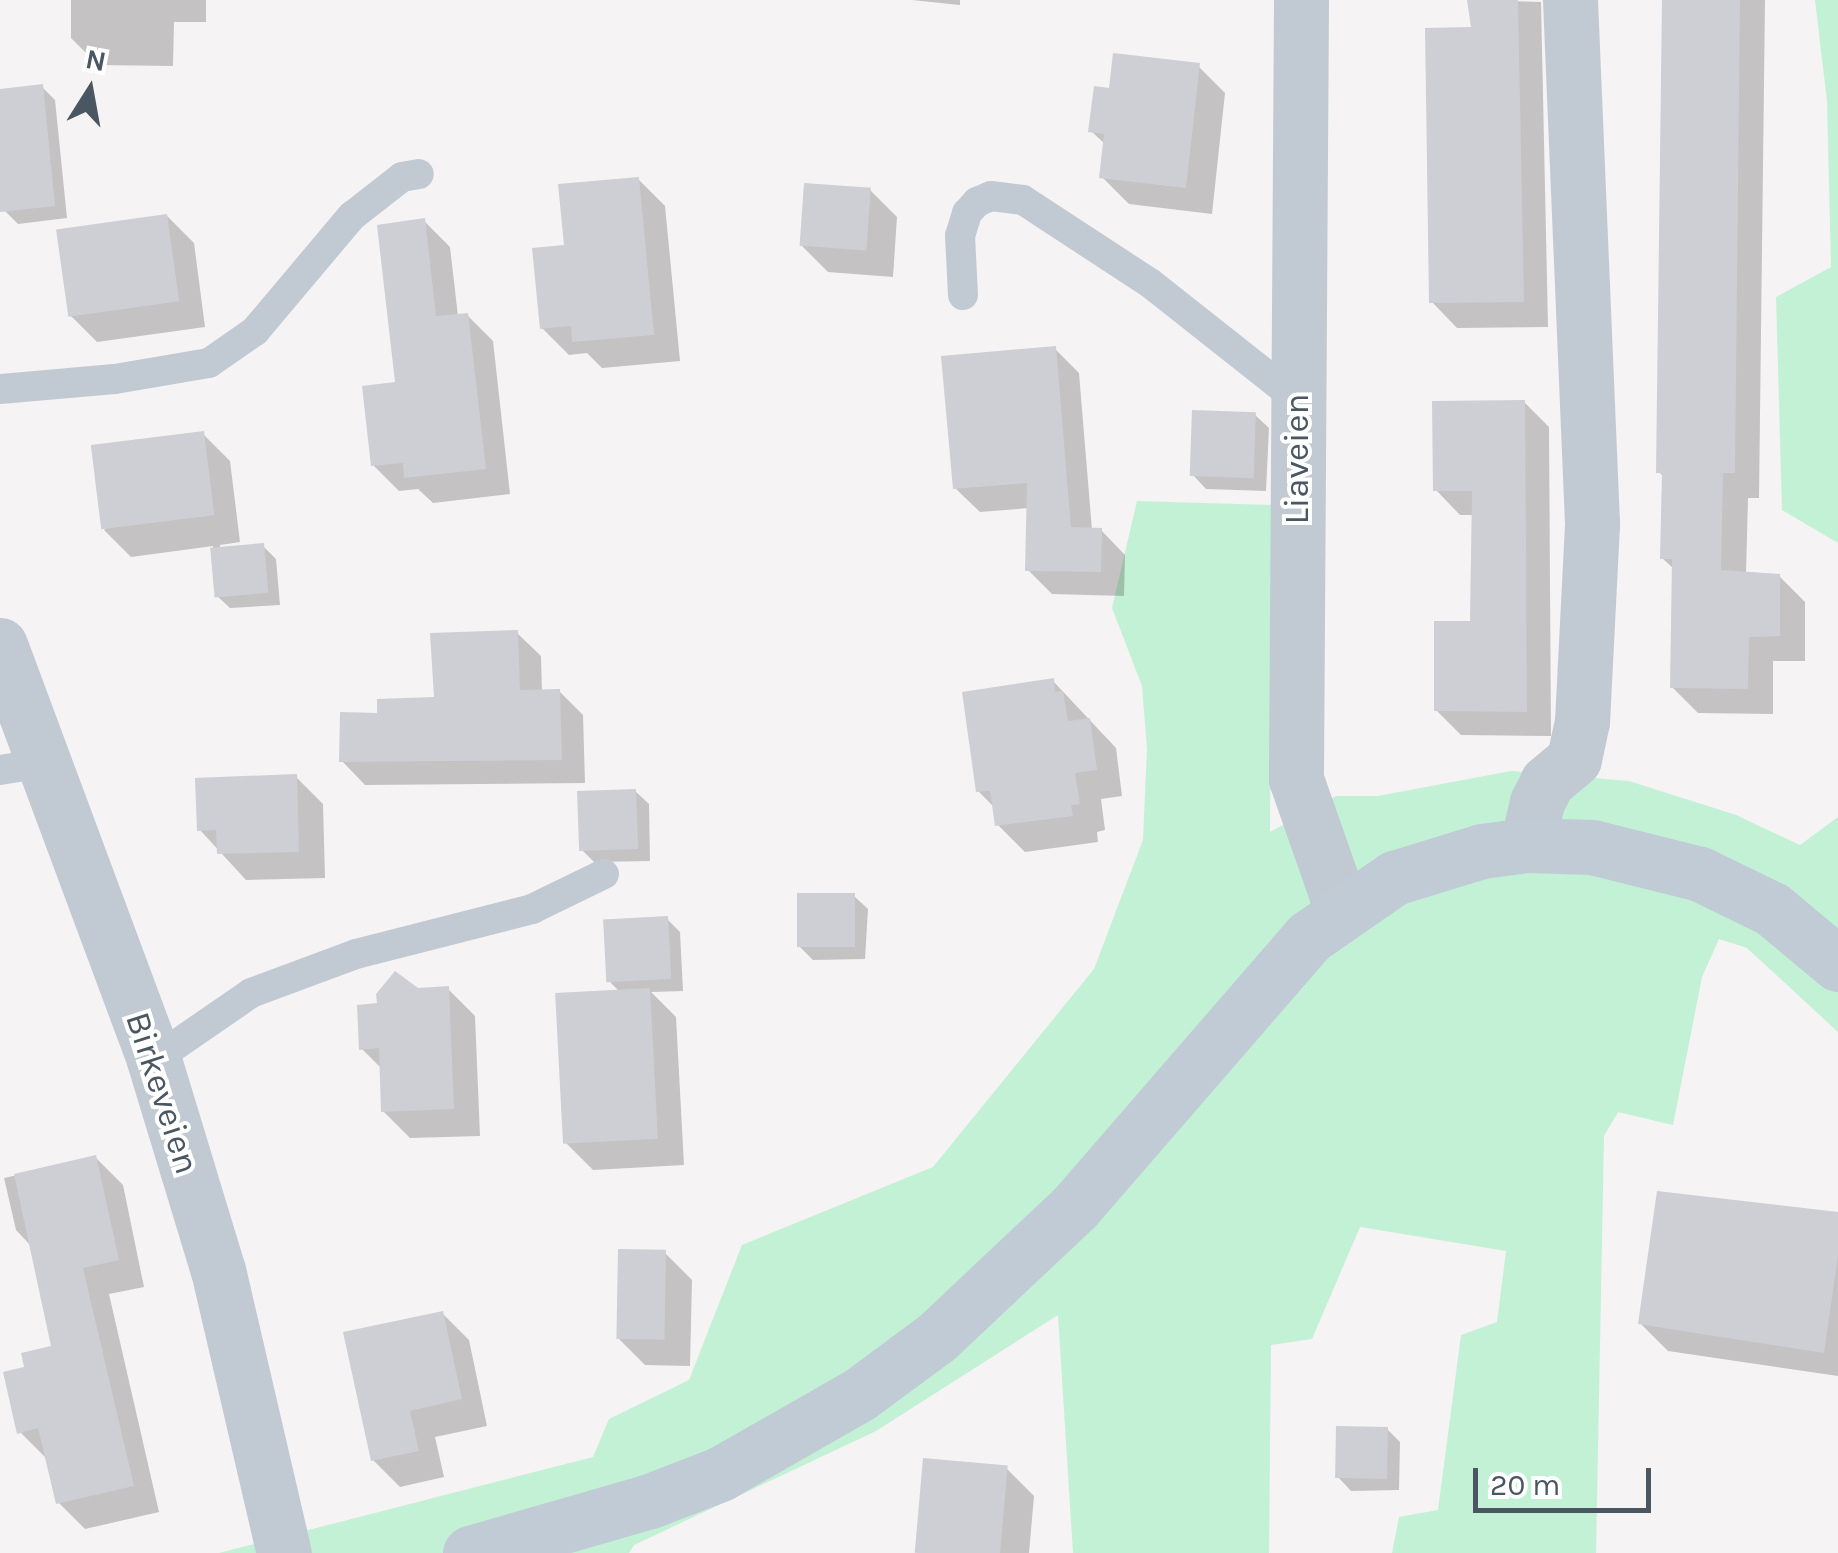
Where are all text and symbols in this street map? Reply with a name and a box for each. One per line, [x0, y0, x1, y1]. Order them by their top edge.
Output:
north arrow [40, 40, 140, 140]
text: N [83, 42, 109, 78]
street label: Liaveien [1276, 393, 1318, 525]
street label: Birkeveien [116, 1007, 208, 1179]
scale bar [1478, 1448, 1656, 1510]
text: 20 m [1490, 1467, 1560, 1503]

